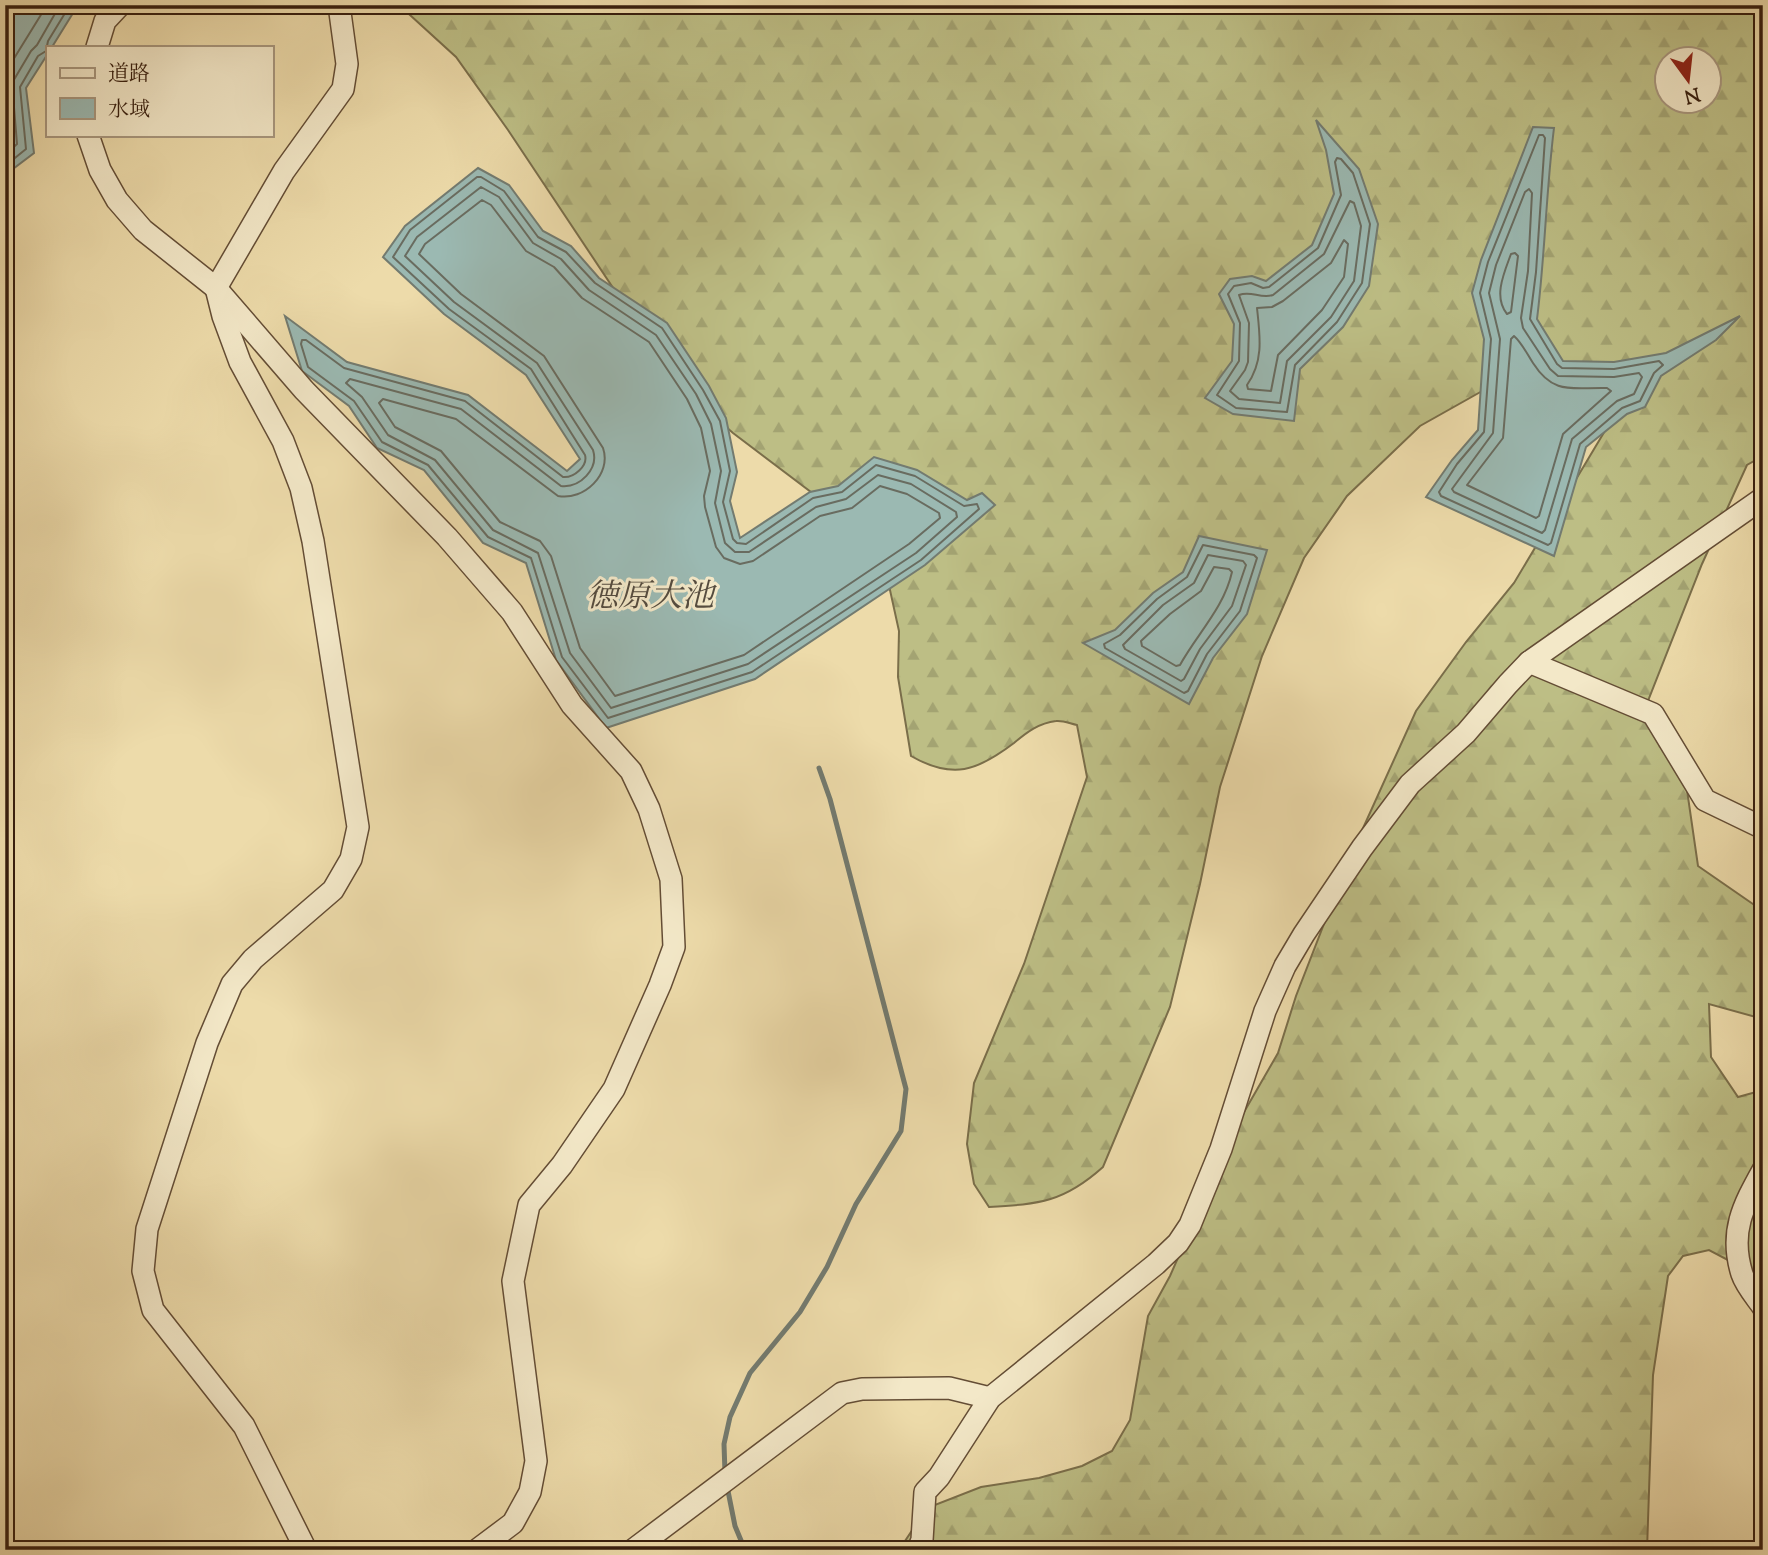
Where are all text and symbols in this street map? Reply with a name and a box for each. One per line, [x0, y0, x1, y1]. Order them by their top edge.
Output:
legend [46, 46, 273, 136]
north arrow [1652, 46, 1722, 116]
text: 道路 [108, 60, 150, 90]
text: N [1681, 79, 1703, 109]
text: 水域 [108, 96, 150, 126]
water label: 徳原大池 [586, 575, 717, 621]

